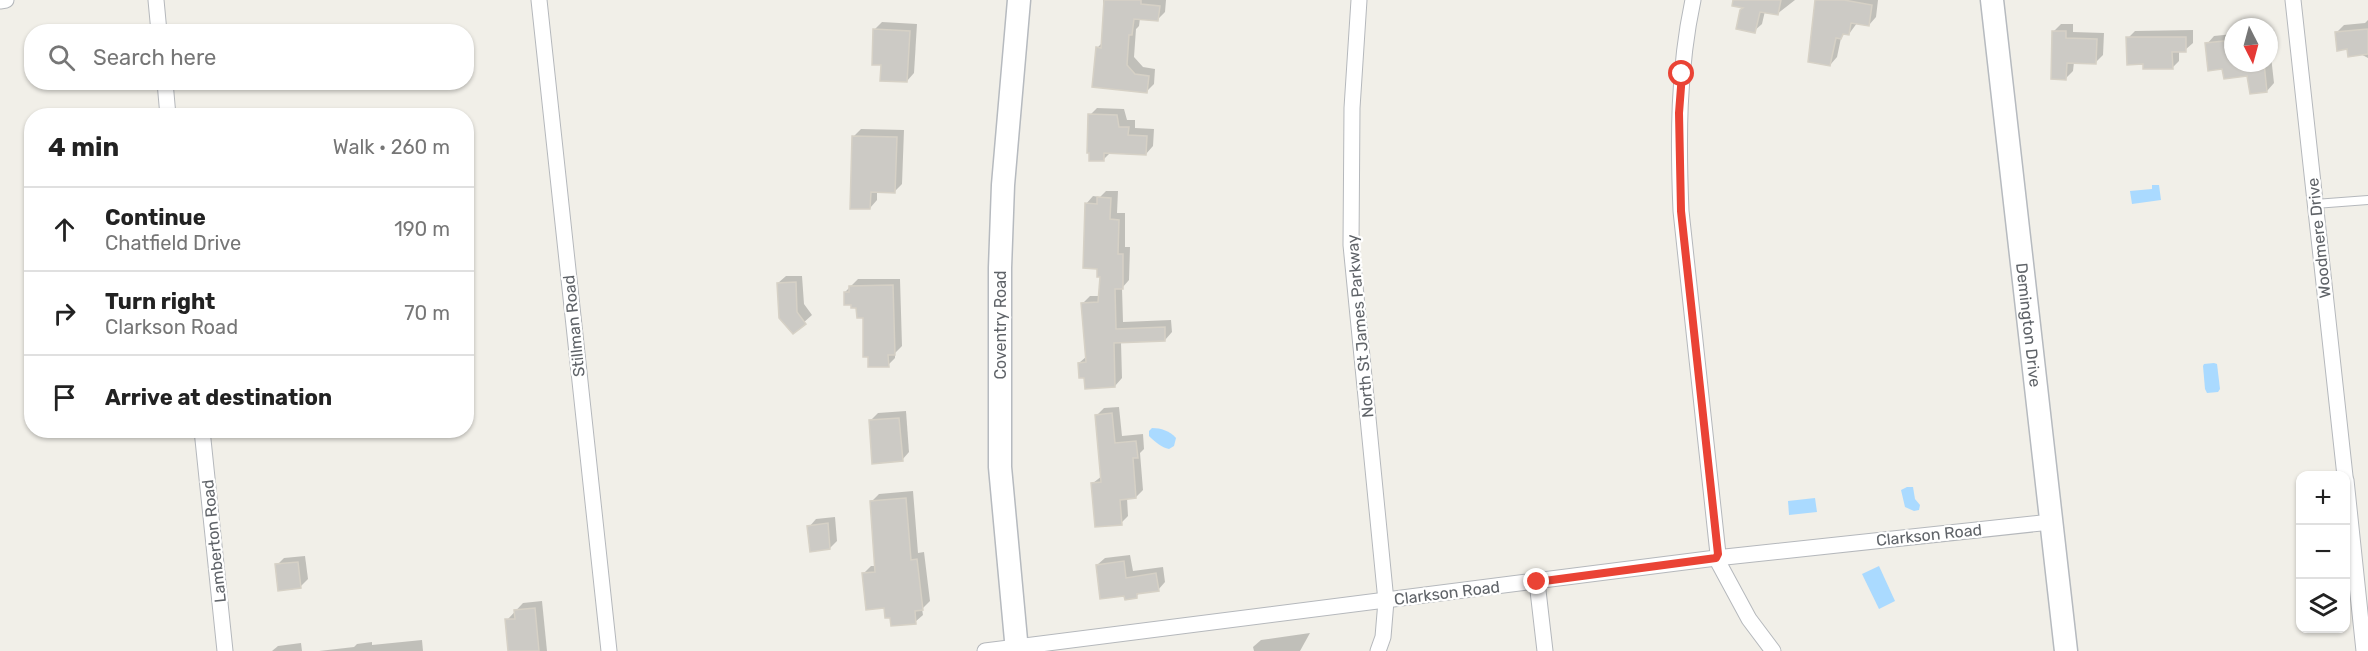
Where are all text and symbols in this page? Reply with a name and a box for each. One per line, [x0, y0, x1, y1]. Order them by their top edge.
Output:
north arrow [2224, 18, 2278, 72]
search box [24, 24, 474, 90]
icon: search [45, 41, 78, 74]
text: Search here [93, 44, 216, 71]
route start [1668, 60, 1694, 86]
text: 4 min [48, 132, 119, 163]
text: Walk · 260 m [333, 135, 450, 159]
street label: Woodmere Drive [2303, 177, 2335, 299]
text: Continue [105, 204, 206, 231]
icon: ahead [48, 213, 81, 246]
text: 190 m [394, 217, 450, 241]
text: Chatfield Drive [105, 231, 241, 255]
street label: North St James Parkway [1343, 233, 1377, 418]
street label: Demington Drive [2012, 262, 2045, 388]
street label: Coventry Road [991, 270, 1010, 380]
street label: Stillman Road [559, 274, 589, 378]
text: Turn right [105, 288, 215, 315]
icon: right [48, 297, 81, 330]
text: 70 m [404, 301, 450, 325]
text: Clarkson Road [105, 315, 238, 339]
icon: arrive [48, 381, 81, 414]
text: Arrive at destination [105, 384, 332, 411]
map controls [2296, 471, 2350, 633]
button: + [2296, 471, 2350, 525]
street label: Lamberton Road [198, 479, 230, 603]
street label: Clarkson Road [1875, 520, 1983, 550]
button: − [2296, 525, 2350, 579]
route end [1523, 568, 1549, 594]
street label: Clarkson Road [1393, 577, 1501, 609]
button: layers [2296, 579, 2350, 633]

